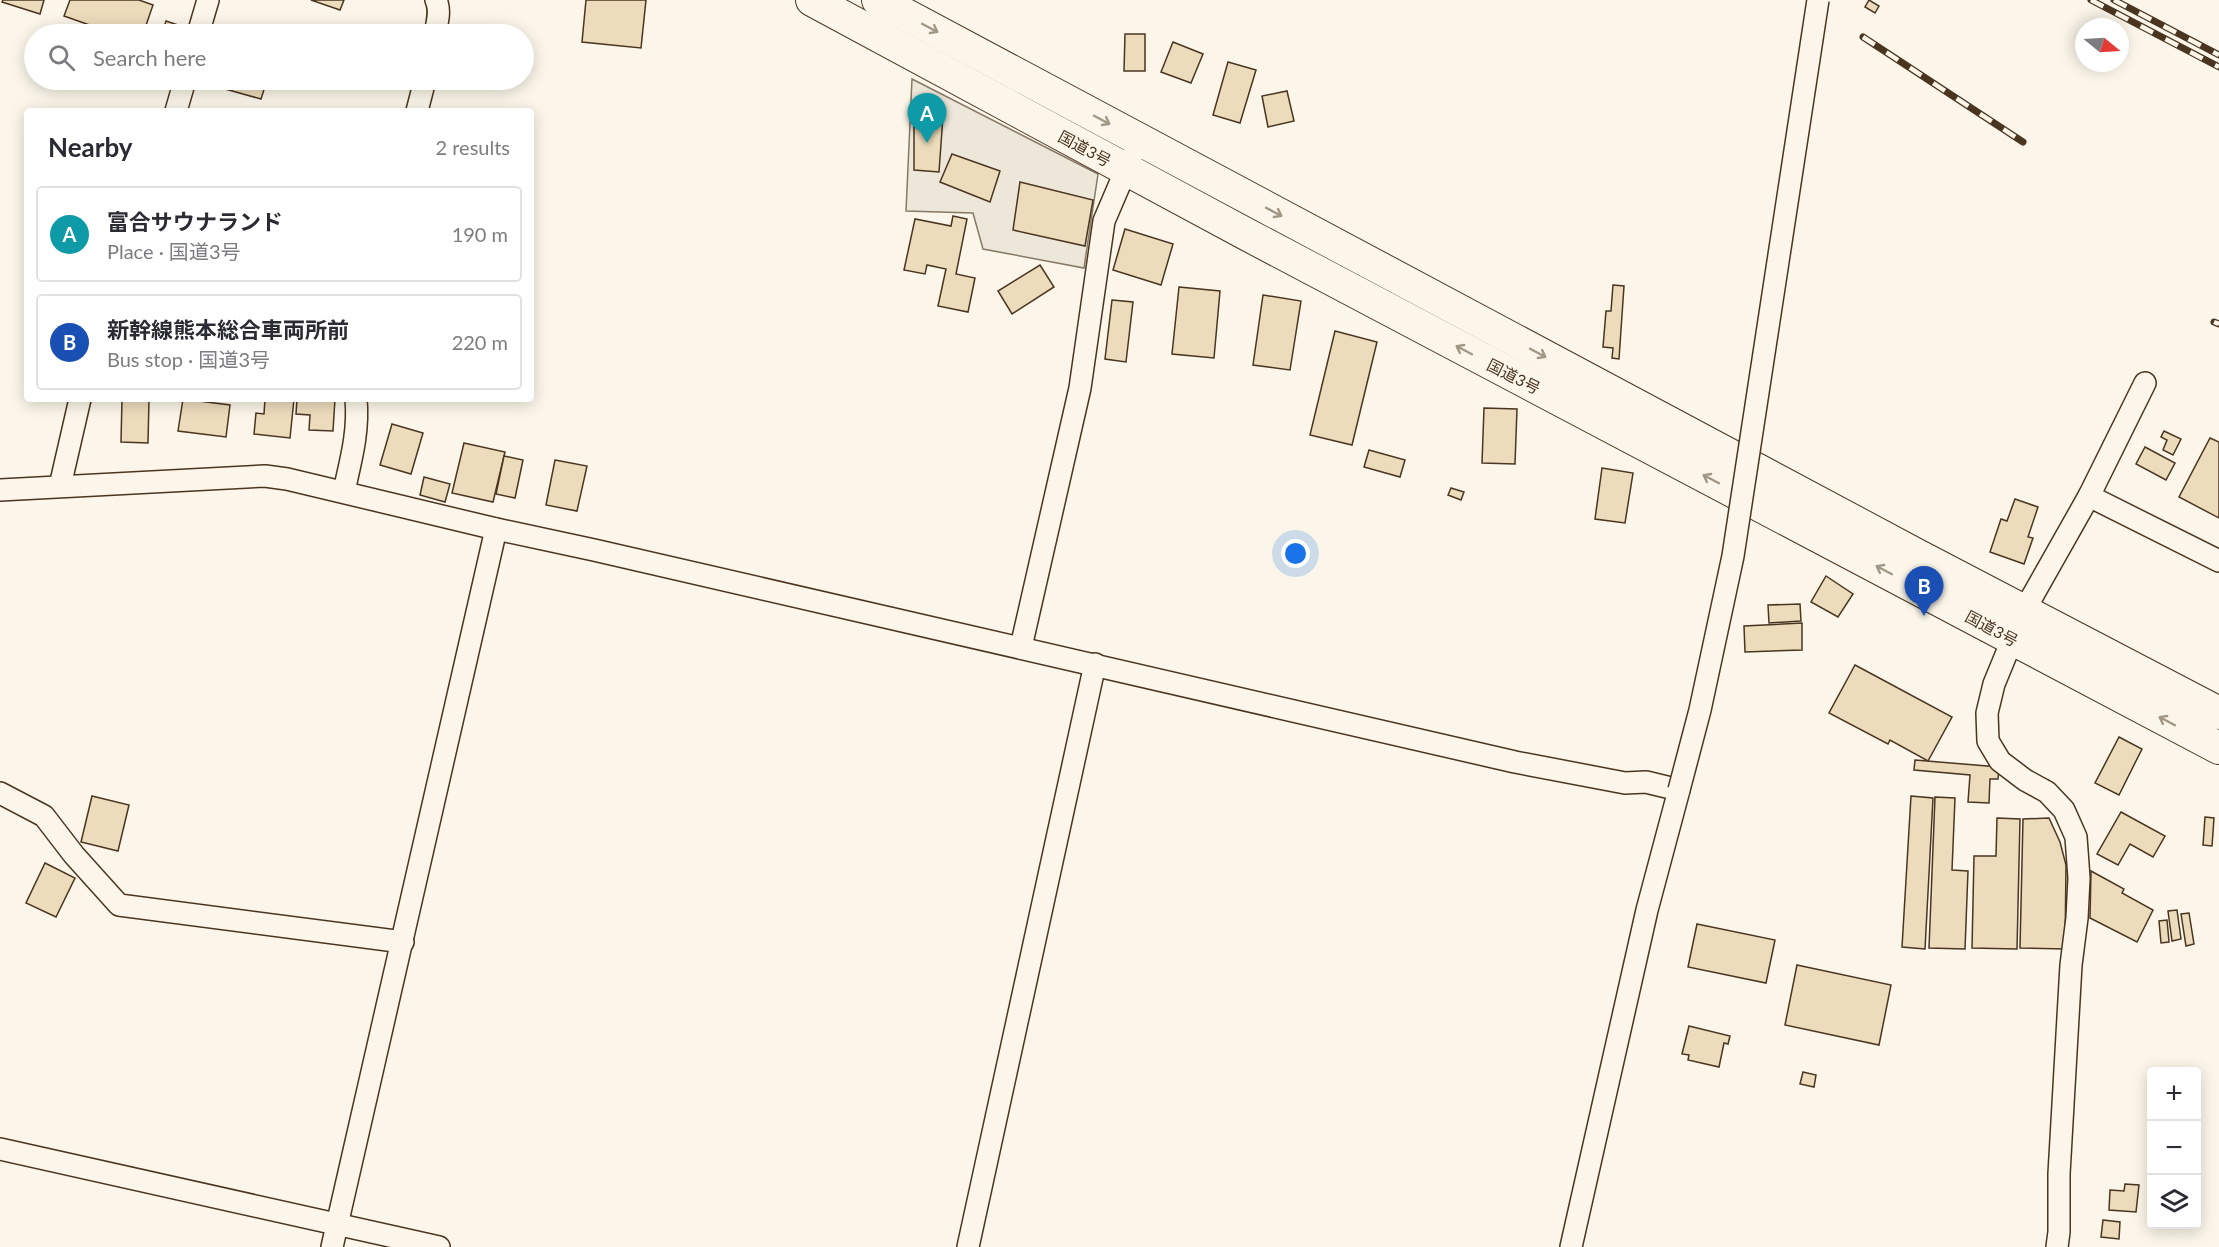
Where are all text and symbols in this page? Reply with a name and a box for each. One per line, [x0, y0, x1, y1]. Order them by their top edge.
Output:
north arrow [2075, 18, 2129, 72]
one-way arrow [921, 22, 938, 34]
search box [24, 24, 534, 90]
icon: search [45, 41, 78, 74]
text: Search here [93, 44, 206, 71]
pin: A [908, 94, 946, 143]
one-way arrow [1092, 115, 1110, 126]
street label: 国道3号 [1055, 126, 1115, 170]
text: Nearby [48, 131, 133, 163]
text: 2 results [435, 135, 510, 159]
one-way arrow [1264, 207, 1282, 218]
text: 富合サウナランド [107, 208, 283, 235]
text: A [63, 222, 76, 246]
text: 190 m [452, 222, 508, 246]
text: Place · 国道3号 [107, 239, 241, 263]
text: 新幹線熊本総合車両所前 [107, 316, 349, 343]
text: B [63, 330, 76, 354]
text: 220 m [452, 330, 508, 354]
one-way arrow [1456, 344, 1473, 356]
text: Bus stop · 国道3号 [107, 347, 270, 371]
one-way arrow [1529, 347, 1546, 359]
street label: 国道3号 [1484, 355, 1544, 397]
one-way arrow [1703, 473, 1721, 484]
your location [1281, 539, 1310, 568]
one-way arrow [1875, 564, 1893, 575]
pin: B [1904, 566, 1944, 616]
street label: 国道3号 [1962, 606, 2022, 650]
one-way arrow [2159, 715, 2177, 726]
map controls [2147, 1067, 2201, 1229]
button: + [2147, 1067, 2201, 1121]
button: − [2147, 1121, 2201, 1175]
button: layers [2147, 1175, 2201, 1229]

